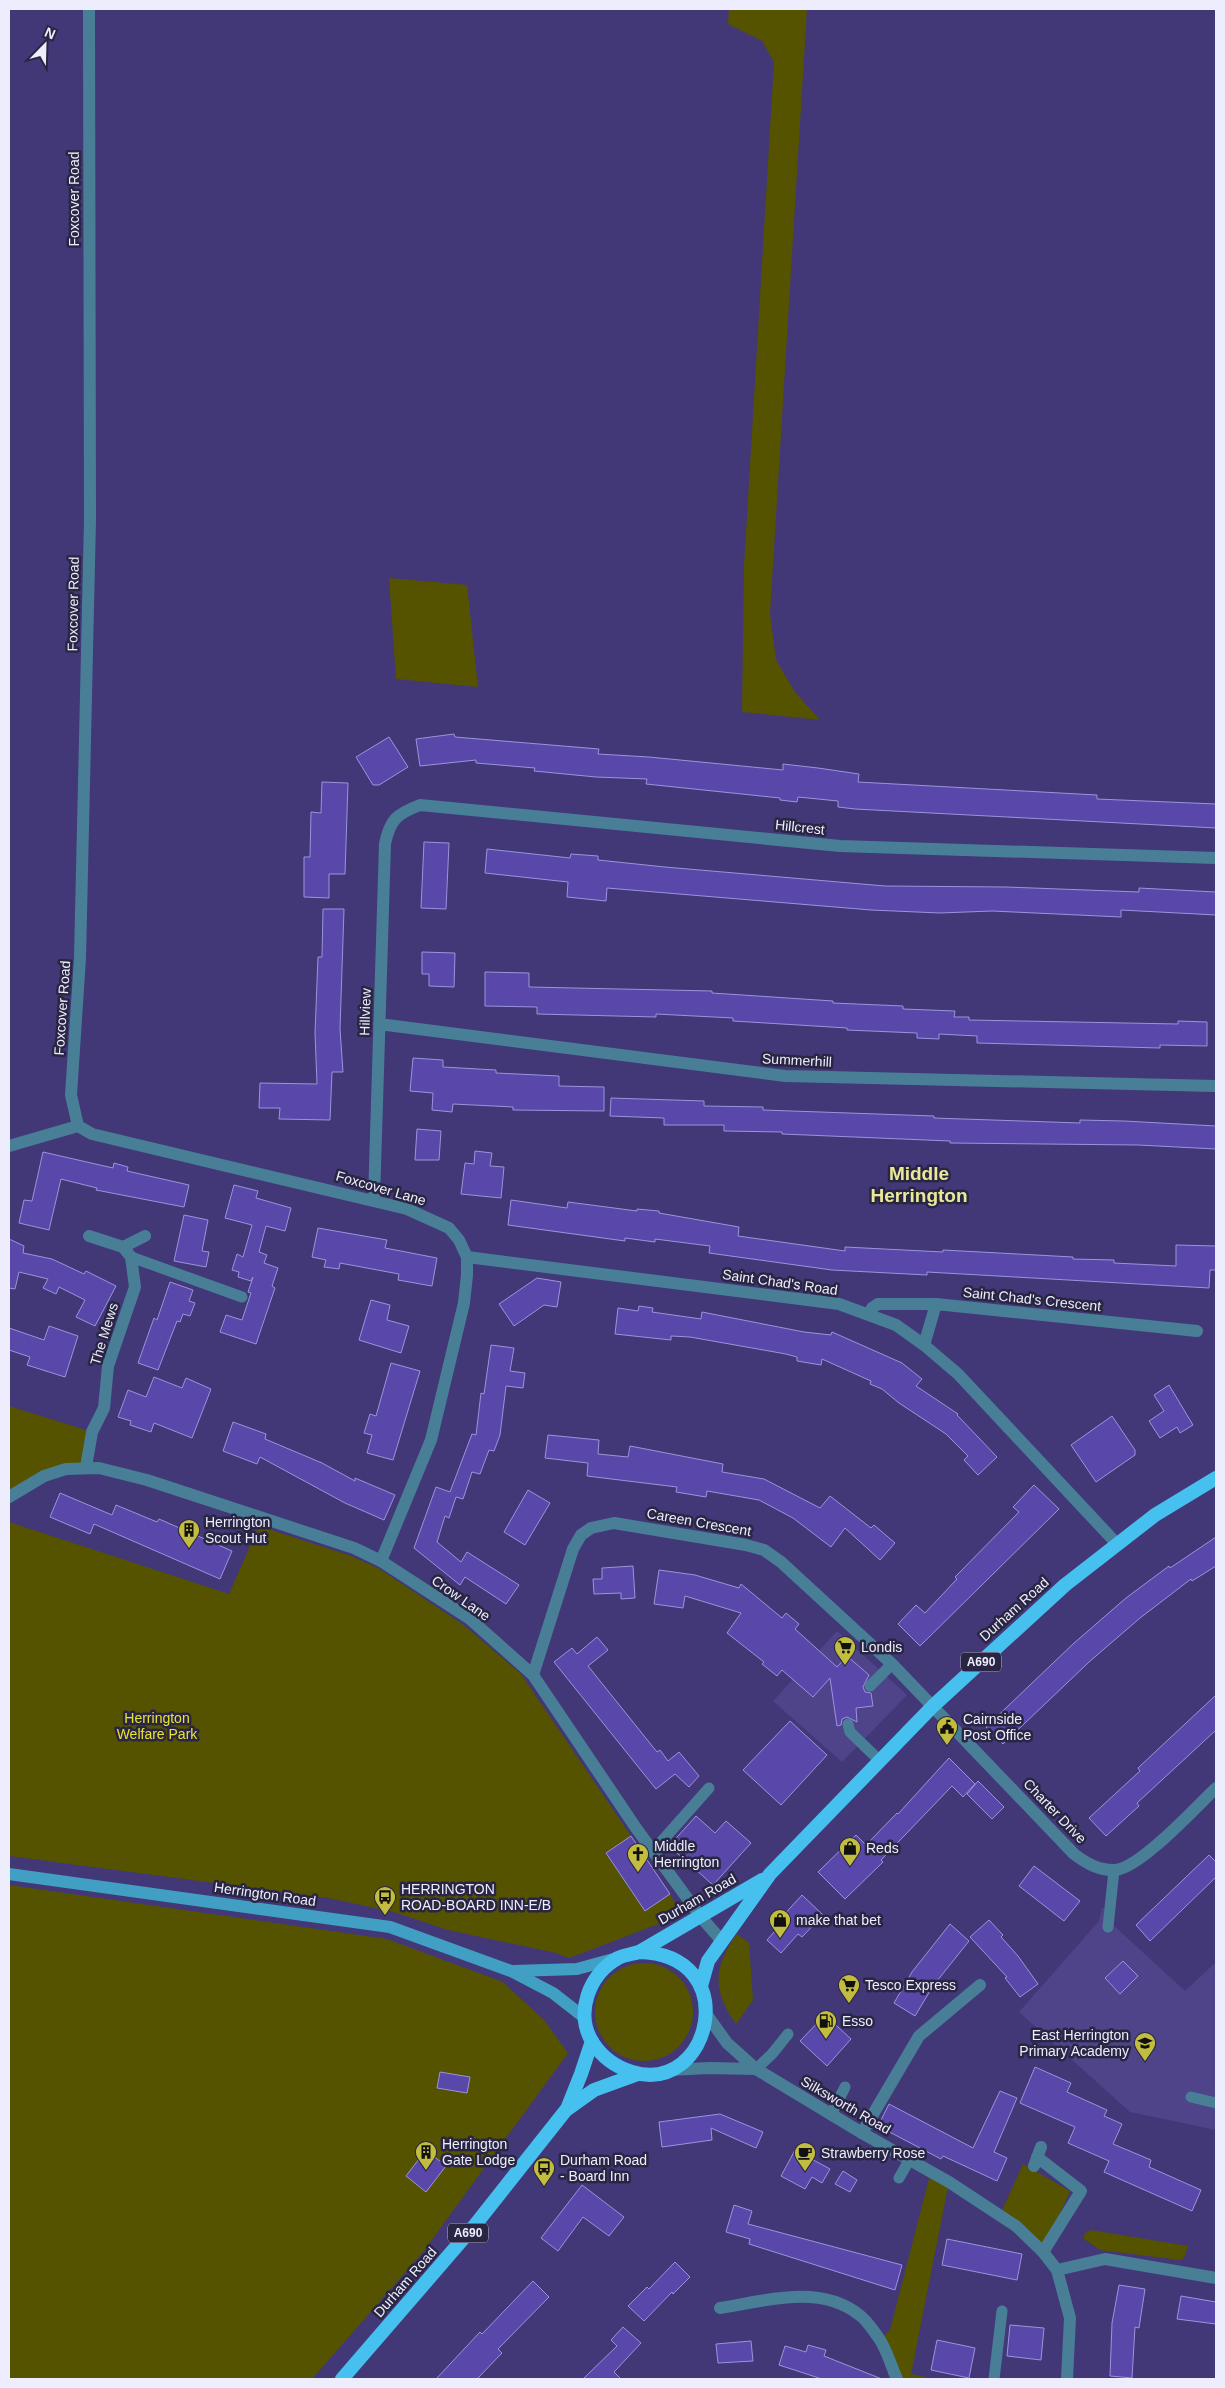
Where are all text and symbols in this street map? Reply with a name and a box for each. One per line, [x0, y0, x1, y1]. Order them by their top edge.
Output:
north arrow [20, 20, 70, 70]
text: N [42, 24, 58, 42]
street label: Foxcover Road [66, 152, 82, 246]
street label: Foxcover Road [64, 556, 82, 652]
street label: Hillcrest [774, 816, 826, 838]
street label: Foxcover Road [51, 960, 73, 1056]
street label: Hillview [356, 987, 374, 1036]
street label: Summerhill [762, 1050, 832, 1070]
district label: Middle Herrington [870, 1163, 968, 1206]
street label: Foxcover Lane [334, 1168, 428, 1209]
street label: Saint Chad's Road [721, 1266, 839, 1298]
street label: Saint Chad's Crescent [962, 1284, 1102, 1314]
street label: The Mews [87, 1301, 121, 1367]
street label: Careen Crescent [646, 1505, 753, 1539]
place label: Herrington Scout Hut [205, 1514, 270, 1546]
building icon: Herrington Scout Hut [177, 1518, 201, 1549]
street label: Crow Lane [429, 1572, 493, 1624]
street label: Durham Road [976, 1574, 1052, 1644]
supermarket icon: Londis [833, 1635, 857, 1666]
place label: Londis [861, 1639, 902, 1655]
road number: A690 [961, 1652, 1001, 1671]
park label: Herrington Welfare Park [117, 1710, 198, 1742]
place label: Cairnside Post Office [963, 1711, 1031, 1743]
public building icon: Cairnside Post Office [935, 1715, 959, 1746]
street label: Charter Drive [1020, 1776, 1090, 1847]
shop icon: Reds [838, 1836, 862, 1867]
place label: Middle Herrington [654, 1838, 719, 1870]
place label: Reds [866, 1840, 899, 1856]
church icon: Middle Herrington [626, 1842, 650, 1873]
street label: Durham Road [655, 1870, 739, 1928]
street label: Herrington Road [213, 1879, 317, 1909]
place label: HERRINGTON ROAD-BOARD INN-E/B [401, 1881, 551, 1913]
bus stop icon: HERRINGTON ROAD-BOARD INN-E/B [373, 1885, 397, 1916]
shop icon: make that bet [768, 1908, 792, 1939]
place label: make that bet [796, 1912, 881, 1928]
supermarket icon: Tesco Express [837, 1973, 861, 2004]
place label: Tesco Express [865, 1977, 956, 1993]
fuel station icon: Esso [814, 2009, 838, 2040]
place label: Esso [842, 2013, 873, 2029]
place label: East Herrington Primary Academy [1019, 2027, 1129, 2059]
school or university icon: East Herrington Primary Academy [1133, 2031, 1157, 2062]
street label: Silksworth Road [798, 2073, 894, 2137]
place label: Herrington Gate Lodge [442, 2136, 515, 2168]
building icon: Herrington Gate Lodge [414, 2140, 438, 2171]
cafe icon: Strawberry Rose [793, 2141, 817, 2172]
place label: Strawberry Rose [821, 2145, 925, 2161]
place label: Durham Road - Board Inn [560, 2152, 647, 2184]
bus stop icon: Durham Road - Board Inn [532, 2156, 556, 2187]
road number: A690 [448, 2224, 488, 2242]
street label: Durham Road [370, 2244, 440, 2320]

